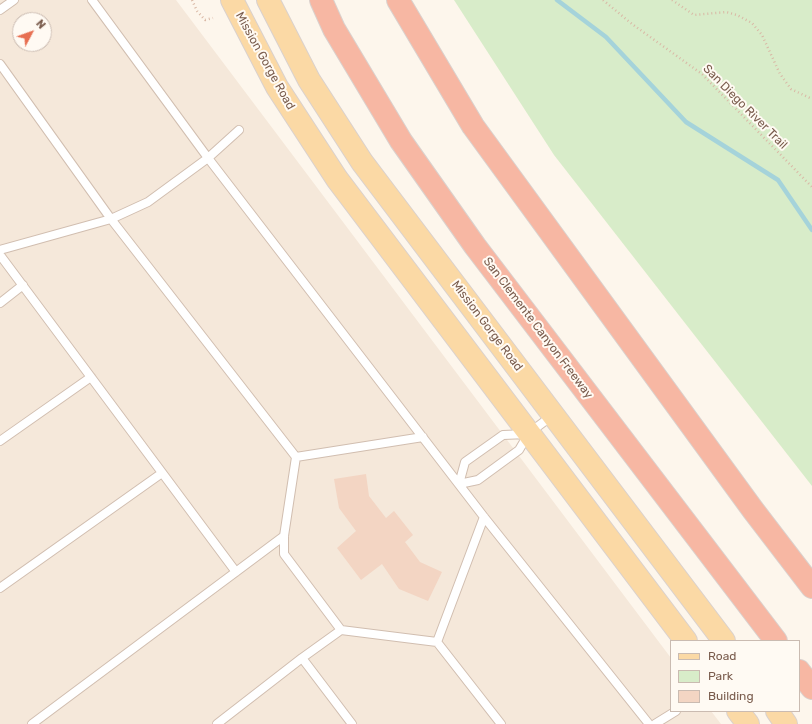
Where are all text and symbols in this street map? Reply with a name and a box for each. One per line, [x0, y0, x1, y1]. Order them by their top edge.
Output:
street label: Mission Gorge Road [232, 10, 298, 112]
north arrow [12, 12, 52, 52]
text: N [33, 17, 48, 32]
street label: San Diego River Trail [700, 62, 790, 152]
street label: San Clemente Canyon Freeway [480, 255, 596, 401]
street label: Mission Gorge Road [448, 278, 526, 374]
legend [670, 640, 800, 712]
text: Road [708, 649, 736, 663]
text: Park [708, 669, 733, 683]
text: Building [708, 689, 754, 703]

